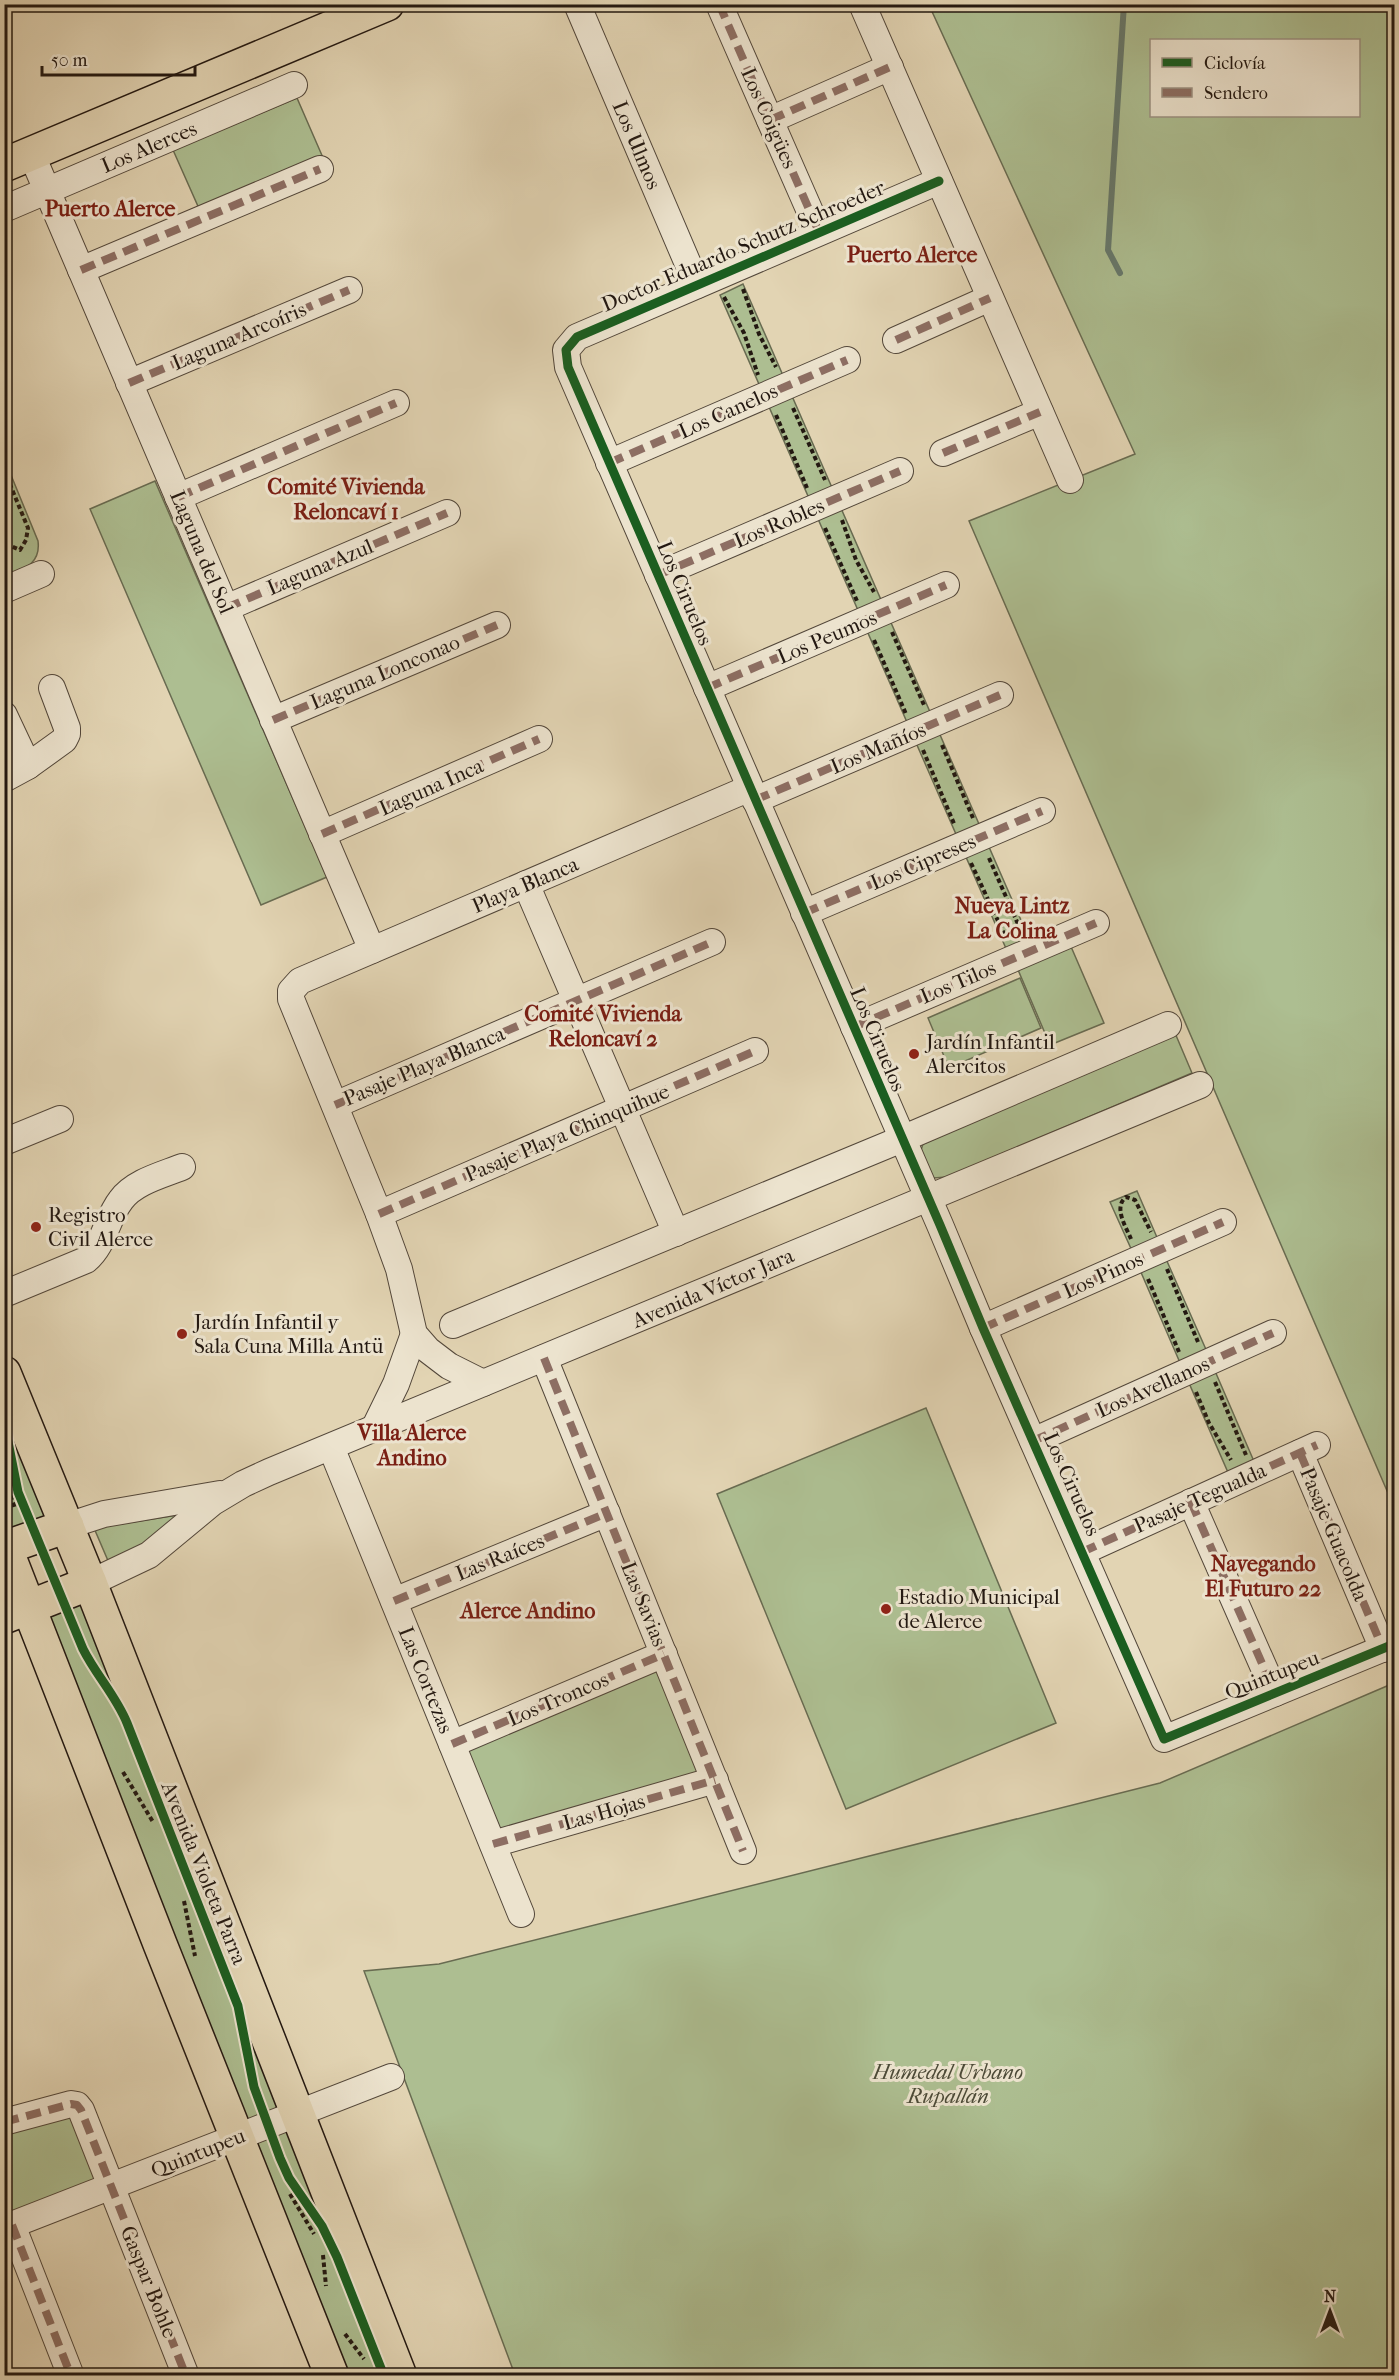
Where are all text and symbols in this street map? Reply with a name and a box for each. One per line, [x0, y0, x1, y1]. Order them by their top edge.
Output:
scale bar [42, 39, 195, 77]
legend [1150, 39, 1360, 117]
text: 50 m [51, 50, 88, 71]
text: Ciclovía [1204, 53, 1266, 74]
street label: Los Coigües [736, 64, 802, 172]
text: Sendero [1204, 83, 1268, 104]
street label: Los Ulmos [608, 97, 666, 193]
street label: Los Alerces [98, 116, 201, 178]
street label: Doctor Eduardo Schutz Schroeder [598, 175, 888, 317]
district label: Puerto Alerce [45, 196, 175, 222]
district label: Puerto Alerce [847, 242, 977, 268]
street label: Laguna Arcoíris [168, 297, 310, 375]
street label: Los Canelos [675, 378, 782, 444]
district label: Comité Vivienda Reloncaví 1 [267, 474, 426, 525]
street label: Laguna del Sol [165, 487, 239, 617]
street label: Los Robles [730, 493, 828, 553]
street label: Laguna Azul [263, 534, 377, 600]
street label: Los Ciruelos [652, 537, 718, 649]
street label: Los Peumos [774, 605, 881, 669]
street label: Laguna Lonconao [307, 630, 463, 714]
street label: Los Mañíos [827, 717, 930, 779]
street label: Laguna Inca [375, 753, 487, 821]
street label: Los Cipreses [867, 829, 980, 895]
street label: Playa Blanca [468, 852, 582, 918]
district label: Nueva Lintz La Colina [955, 893, 1070, 944]
street label: Los Tilos [917, 955, 1000, 1009]
street label: Los Ciruelos [845, 983, 911, 1095]
district label: Comité Vivienda Reloncaví 2 [524, 1001, 683, 1052]
street label: Pasaje Playa Blanca [340, 1021, 509, 1111]
place label: Jardín Infantil Alercitos [924, 1030, 1055, 1078]
marker: Jardín Infantil Alercitos [907, 1047, 921, 1061]
street label: Pasaje Playa Chinquihue [461, 1079, 673, 1187]
place label: Registro Civil Alerce [48, 1203, 153, 1251]
marker: Registro Civil Alerce [29, 1220, 43, 1234]
street label: Avenida Víctor Jara [628, 1243, 798, 1333]
street label: Los Pinos [1059, 1247, 1147, 1303]
place label: Jardín Infantil y Sala Cuna Milla Antü [192, 1310, 383, 1358]
marker: Jardín Infantil y Sala Cuna Milla Antü [175, 1327, 189, 1341]
street label: Los Avellanos [1093, 1351, 1213, 1423]
district label: Villa Alerce Andino [357, 1420, 467, 1471]
street label: Los Ciruelos [1038, 1428, 1106, 1540]
street label: Pasaje Tegualda [1130, 1458, 1270, 1538]
street label: Pasaje Guacolda [1295, 1464, 1373, 1605]
street label: Las Raíces [452, 1528, 548, 1586]
district label: Navegando El Futuro 22 [1205, 1551, 1321, 1602]
street label: Las Savias [616, 1558, 672, 1650]
place label: Estadio Municipal de Alerce [898, 1585, 1060, 1633]
district label: Alerce Andino [459, 1598, 595, 1624]
marker: Estadio Municipal de Alerce [879, 1602, 893, 1616]
street label: Las Cortezas [394, 1623, 458, 1737]
street label: Quintupeu [1221, 1645, 1323, 1705]
street label: Los Troncos [504, 1667, 612, 1731]
street label: Avenida Violeta Parra [156, 1777, 252, 1968]
street label: Las Hojas [560, 1789, 648, 1835]
park label: Humedal Urbano Rupallán [872, 2060, 1023, 2108]
street label: Quintupeu [147, 2123, 249, 2183]
street label: Gaspar Bohle [116, 2222, 182, 2342]
north arrow [1300, 2281, 1360, 2341]
text: N [1324, 2287, 1337, 2306]

